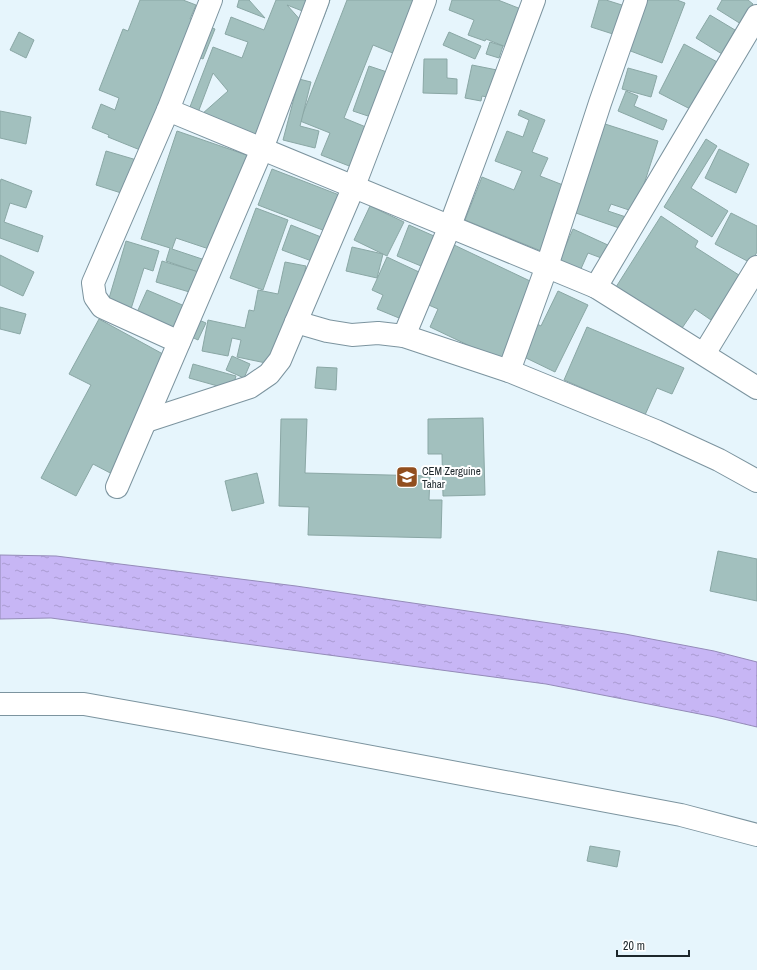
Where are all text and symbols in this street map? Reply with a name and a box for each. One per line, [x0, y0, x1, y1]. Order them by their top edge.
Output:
school or university icon: CEM Zerguine Tahar [394, 464, 420, 490]
place label: CEM Zerguine Tahar [422, 464, 481, 491]
scale bar [617, 932, 689, 958]
text: 20 m [623, 938, 645, 954]

